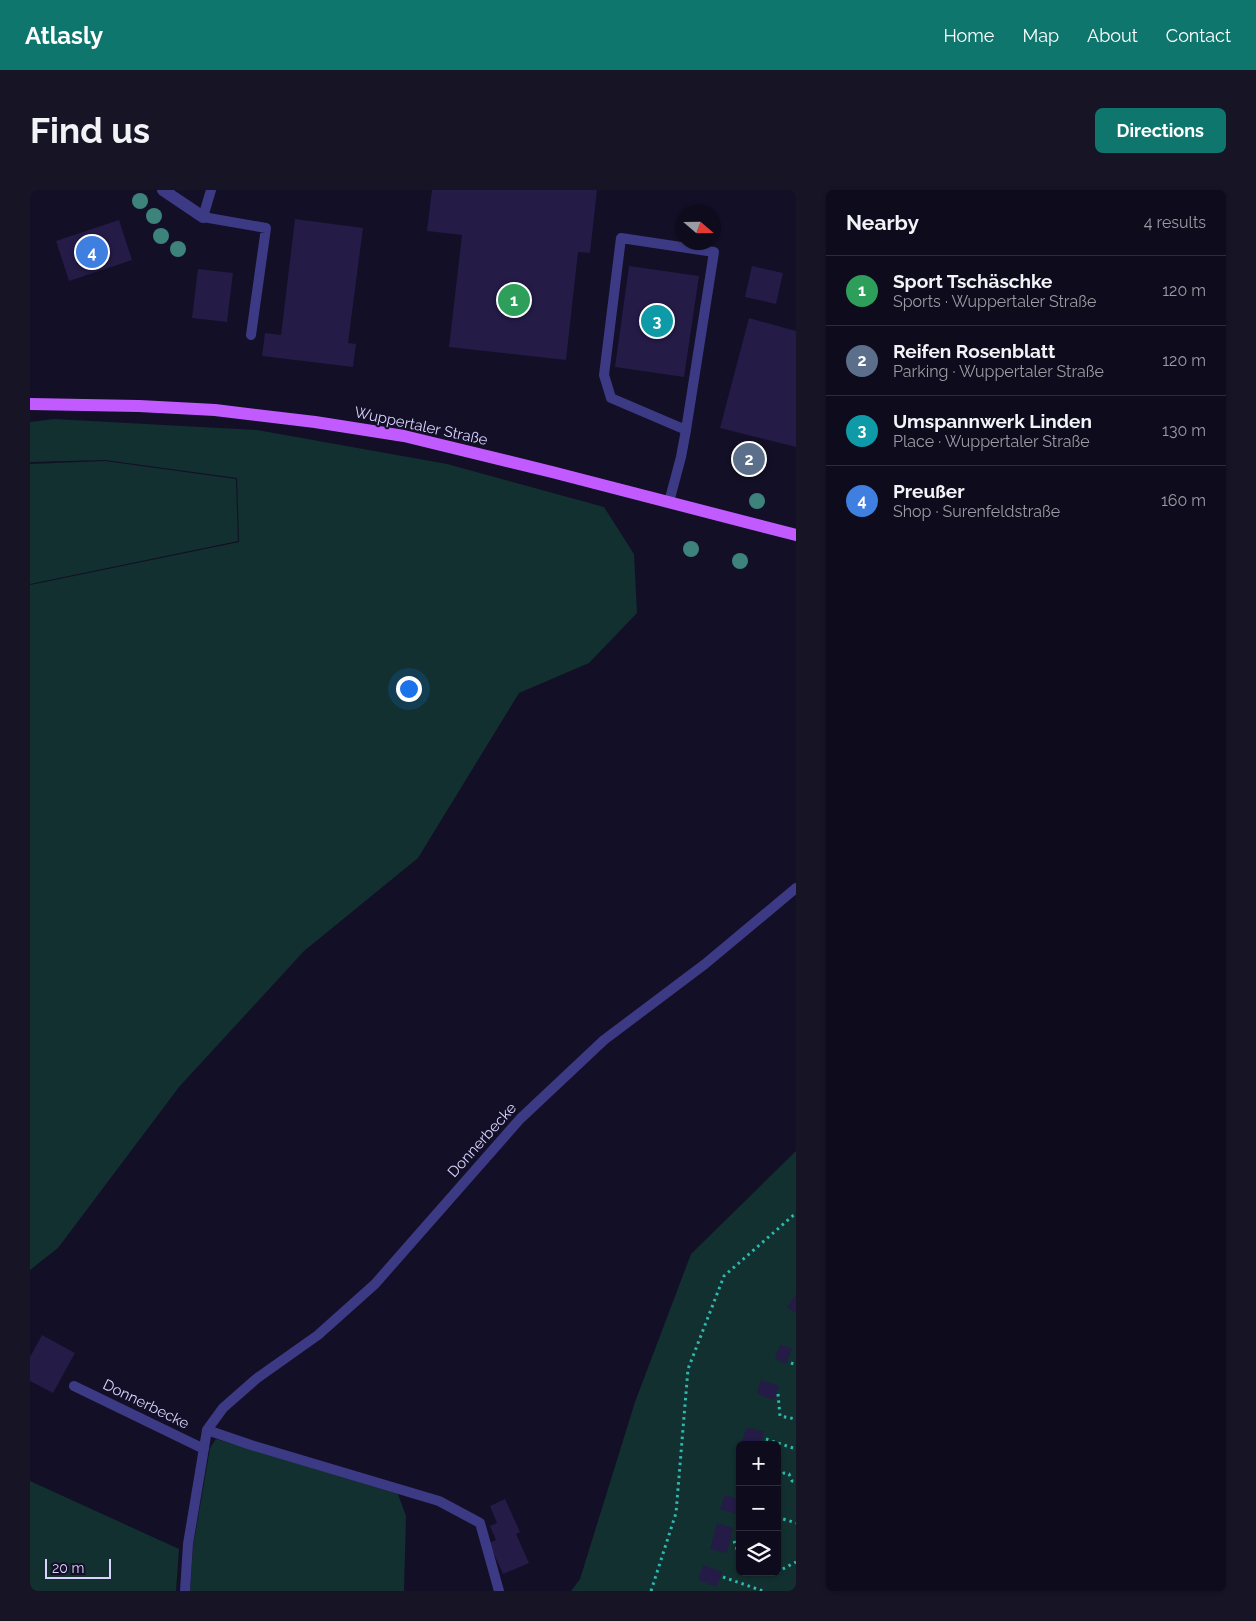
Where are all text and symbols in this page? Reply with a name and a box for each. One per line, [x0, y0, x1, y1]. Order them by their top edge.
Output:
text: Atlasly [25, 21, 103, 50]
text: Home [943, 25, 994, 46]
text: Map [1022, 25, 1059, 46]
text: About [1087, 25, 1138, 46]
text: Contact [1166, 25, 1231, 46]
button: Directions [1095, 108, 1226, 153]
text: Find us [30, 110, 150, 151]
north arrow [676, 205, 721, 250]
text: Nearby [846, 210, 919, 235]
text: 4 results [1144, 213, 1206, 232]
pin: 4 [76, 233, 108, 271]
text: Sport Tschäschke [893, 270, 1052, 292]
pin: 1 [498, 281, 530, 319]
text: 1 [858, 281, 866, 300]
text: 120 m [1162, 281, 1206, 300]
text: Sports · Wuppertaler Straße [893, 292, 1096, 311]
pin: 3 [641, 302, 673, 340]
text: Reifen Rosenblatt [893, 340, 1055, 362]
text: 2 [857, 351, 867, 370]
text: 120 m [1162, 351, 1206, 370]
text: Parking · Wuppertaler Straße [893, 362, 1104, 381]
street label: Wuppertaler Straße [353, 403, 490, 449]
text: Umspannwerk Linden [893, 410, 1092, 432]
text: 3 [858, 421, 866, 440]
text: 130 m [1162, 421, 1206, 440]
text: Place · Wuppertaler Straße [893, 432, 1090, 451]
pin: 2 [733, 440, 765, 478]
text: Preußer [893, 480, 965, 502]
text: 4 [857, 491, 867, 510]
text: 160 m [1161, 491, 1206, 510]
text: Shop · Surenfeldstraße [893, 502, 1060, 521]
your location [396, 676, 422, 702]
street label: Donnerbecke [444, 1099, 520, 1181]
street label: Donnerbecke [100, 1375, 192, 1433]
map controls [736, 1441, 781, 1576]
button: + [736, 1441, 781, 1486]
button: − [736, 1486, 781, 1531]
button: layers [736, 1531, 781, 1576]
scale bar [45, 1556, 111, 1579]
text: 20 m [52, 1560, 84, 1576]

